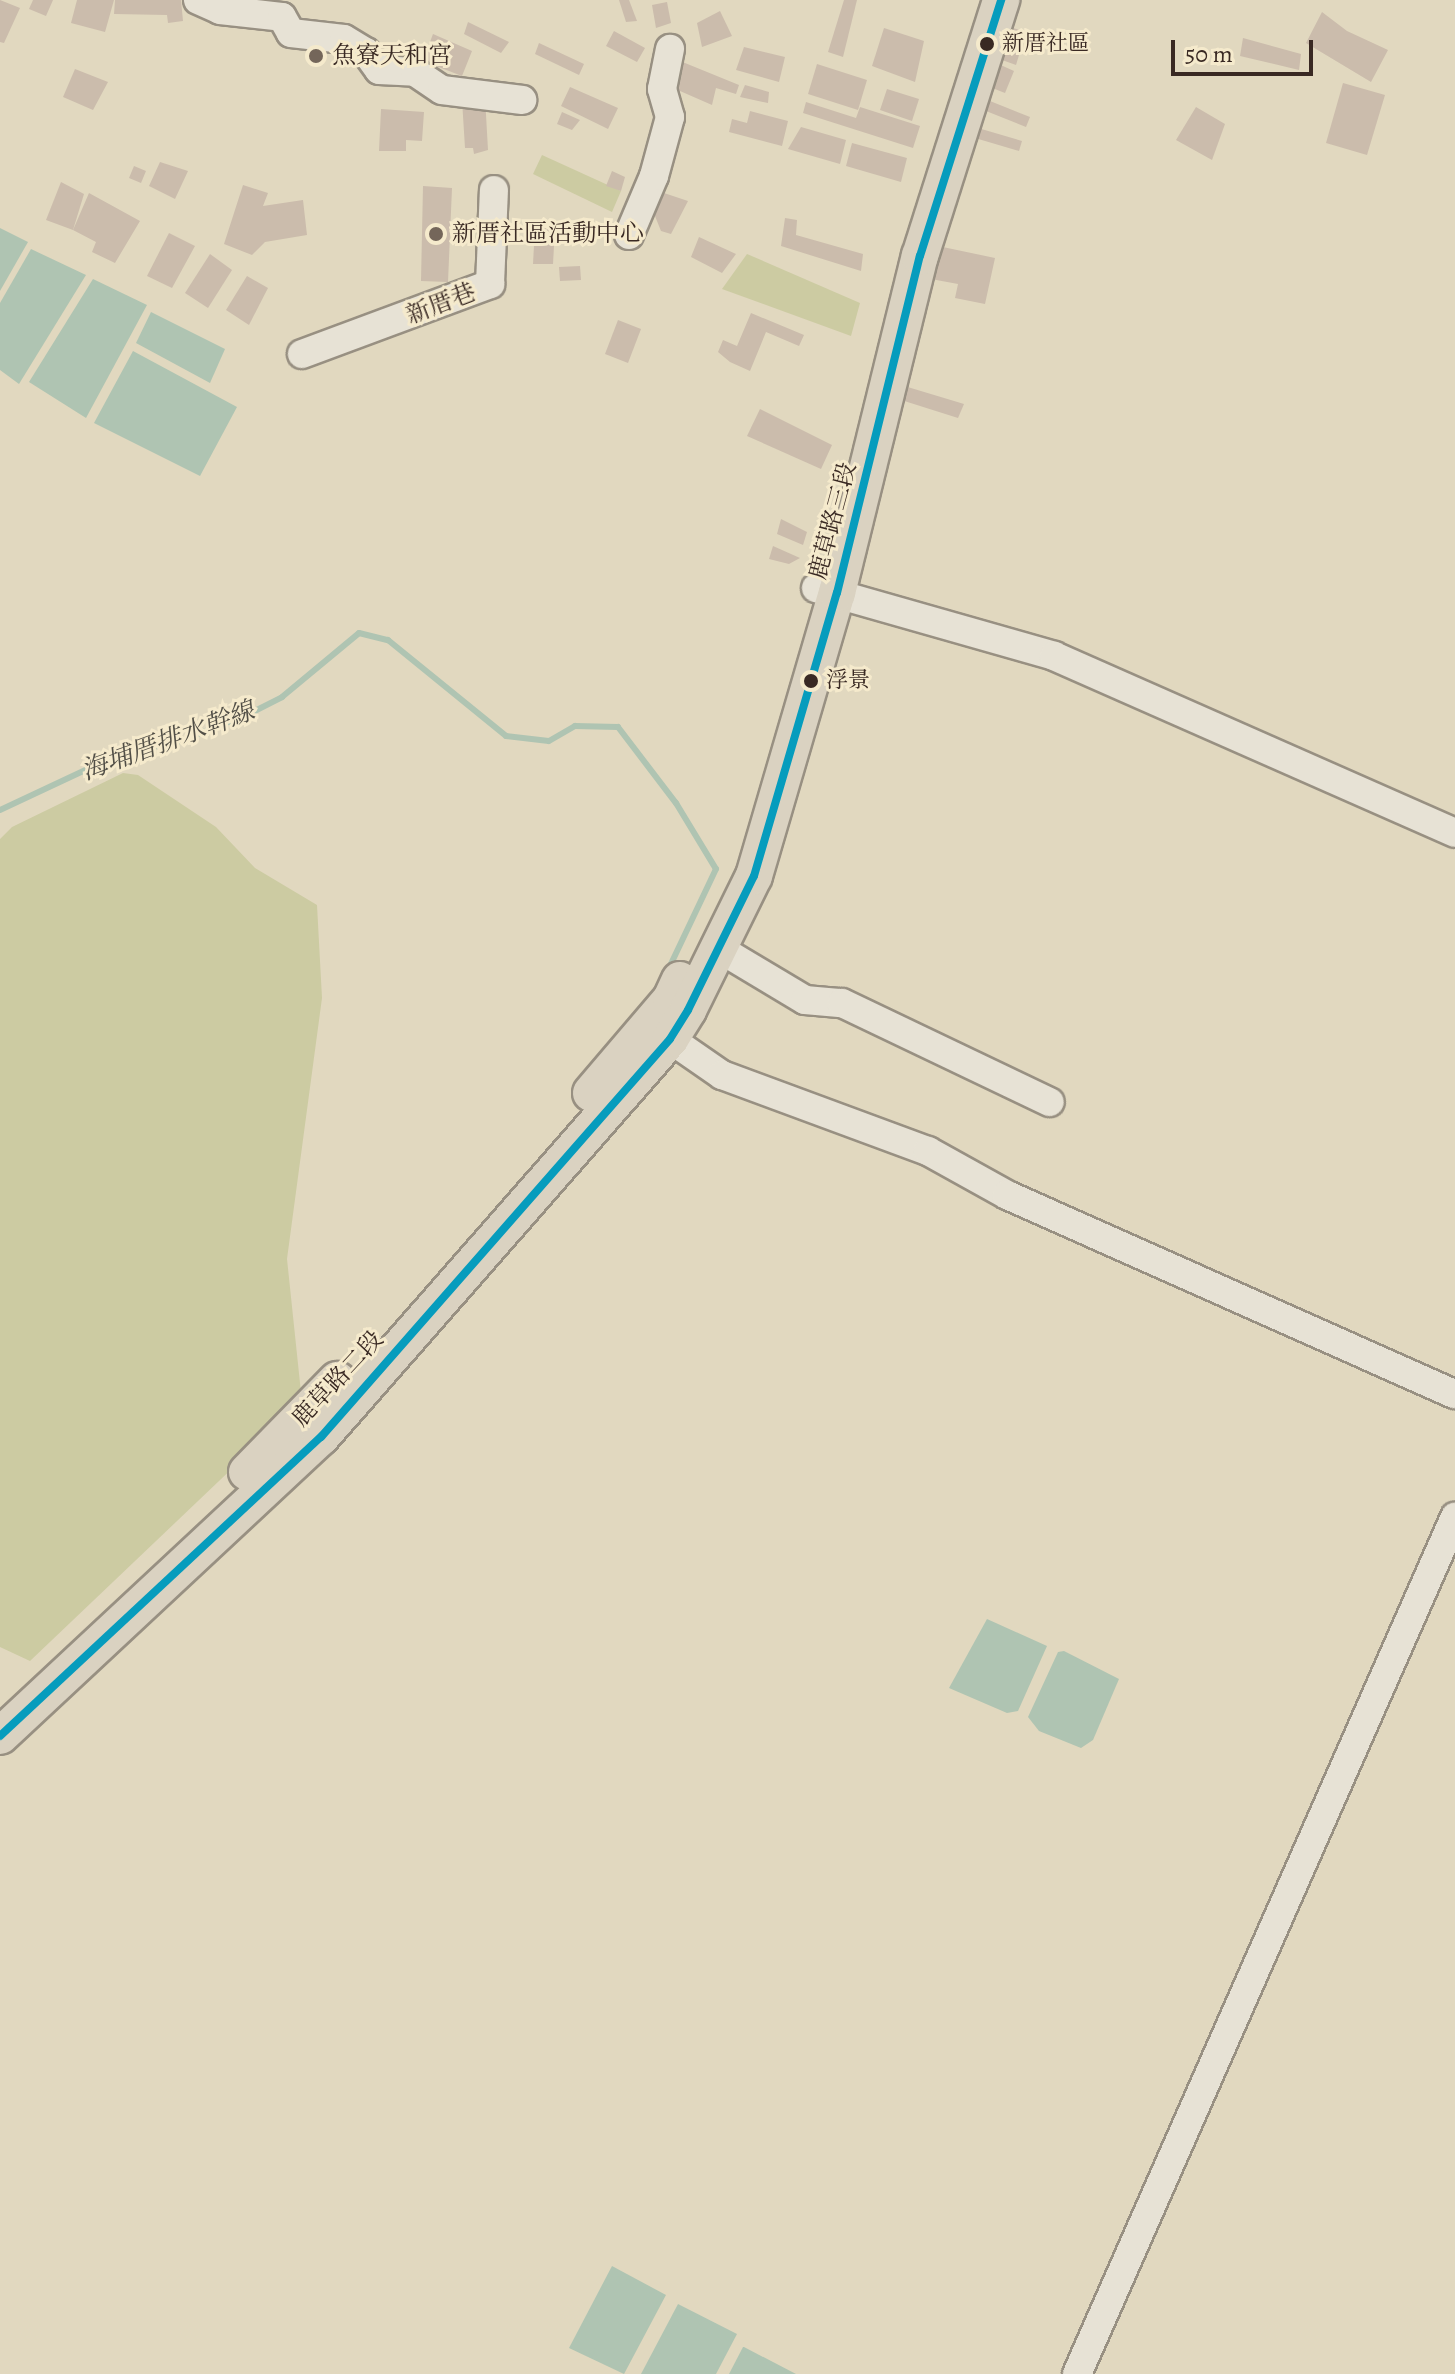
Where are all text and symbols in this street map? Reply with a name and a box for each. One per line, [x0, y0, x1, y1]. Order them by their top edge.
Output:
scale bar [1175, 24, 1317, 74]
place label: 新厝社區 [1002, 31, 1090, 57]
marker: 新厝社區 [979, 36, 995, 52]
text: 50 m [1185, 38, 1233, 70]
place label: 魚寮天和宮 [332, 42, 452, 70]
marker: 魚寮天和宮 [307, 47, 325, 65]
place label: 新厝社區活動中心 [452, 220, 644, 248]
marker: 新厝社區活動中心 [427, 225, 445, 243]
street label: 新厝巷 [402, 278, 480, 330]
street label: 鹿草路三段 [804, 459, 862, 583]
place label: 浮景 [826, 668, 870, 694]
marker: 浮景 [803, 673, 819, 689]
water label: 海埔厝排水幹線 [77, 695, 259, 787]
street label: 鹿草路二段 [287, 1325, 389, 1433]

